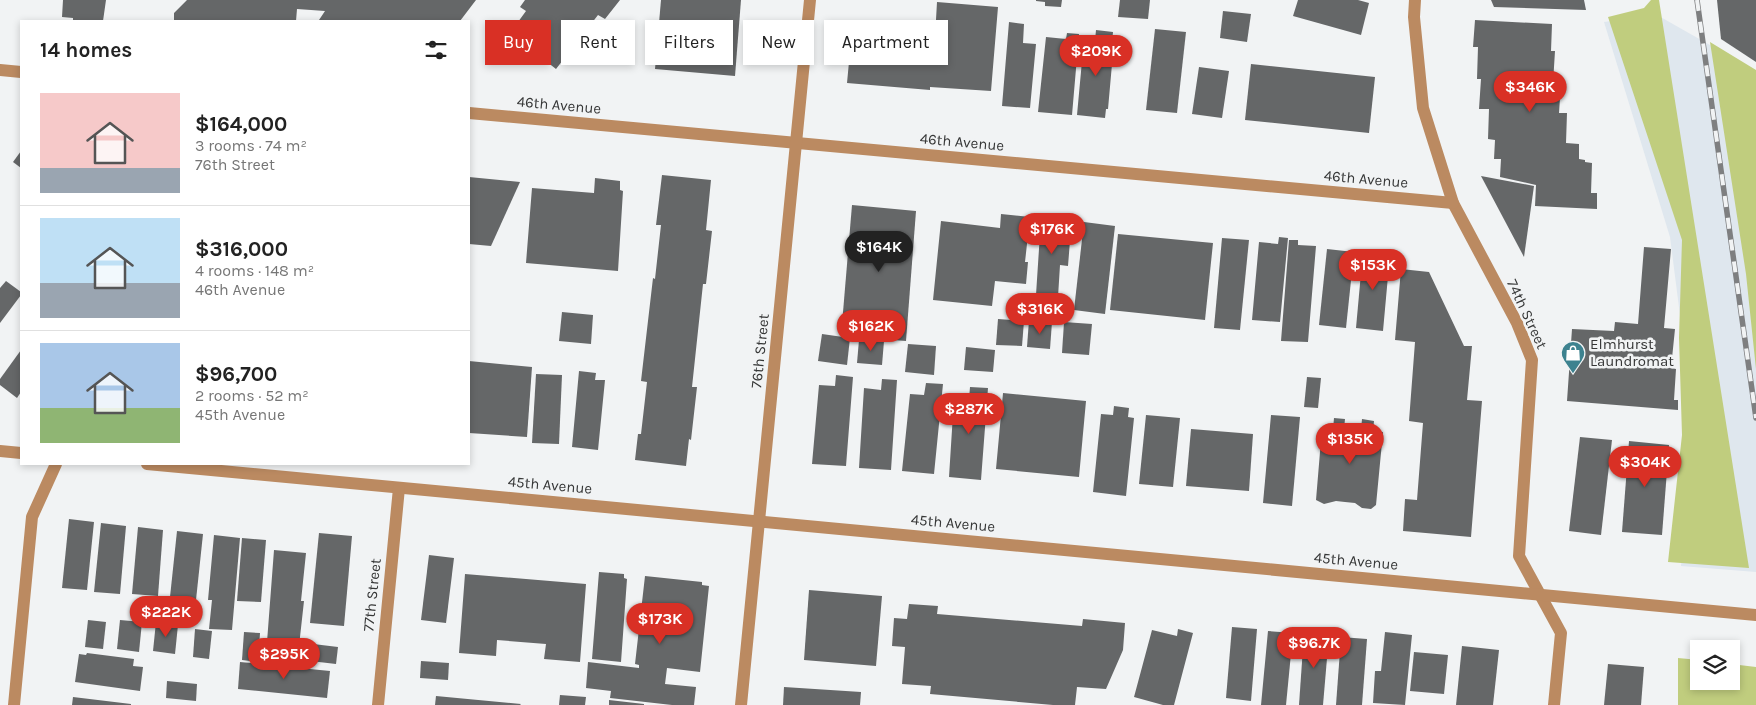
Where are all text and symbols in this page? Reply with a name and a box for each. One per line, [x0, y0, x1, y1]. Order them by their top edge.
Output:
chip: Buy [485, 20, 551, 65]
chip: Rent [561, 20, 635, 65]
chip: Filters [645, 20, 733, 65]
chip: New [743, 20, 814, 65]
chip: Apartment [824, 20, 948, 65]
pin: $209K [1061, 34, 1131, 77]
icon: filters [422, 36, 450, 64]
text: 14 homes [40, 38, 132, 62]
text: $209K [1070, 41, 1122, 60]
pin: $346K [1495, 70, 1565, 113]
text: $346K [1505, 77, 1555, 96]
street label: 46th Avenue [516, 92, 602, 118]
text: $164,000 [195, 112, 287, 136]
icon: home [80, 113, 140, 173]
street label: 46th Avenue [919, 129, 1005, 155]
text: 3 rooms · 74 m² [195, 136, 307, 155]
text: 76th Street [195, 155, 275, 174]
street label: 46th Avenue [1323, 166, 1409, 192]
pin: $176K [1017, 212, 1087, 255]
text: $176K [1030, 219, 1074, 238]
pin: $164K [844, 230, 914, 273]
text: $316,000 [195, 237, 288, 261]
text: $164K [856, 237, 902, 256]
icon: home [80, 238, 140, 298]
pin: $153K [1338, 248, 1408, 291]
text: $153K [1350, 255, 1396, 274]
text: 4 rooms · 148 m² [195, 261, 314, 280]
street label: 74th Street [1503, 276, 1551, 352]
text: 46th Avenue [195, 280, 285, 299]
pin: $316K [1005, 292, 1075, 335]
text: $316K [1017, 299, 1063, 318]
pin: $162K [836, 310, 906, 352]
street label: 76th Street [747, 312, 773, 389]
text: $162K [848, 316, 894, 335]
place label: Elmhurst Laundromat [1590, 335, 1674, 370]
shop icon: Elmhurst Laundromat [1560, 340, 1586, 374]
text: $96,700 [195, 362, 277, 386]
icon: home [80, 363, 140, 423]
text: 2 rooms · 52 m² [195, 386, 309, 405]
pin: $287K [934, 392, 1004, 435]
text: $287K [944, 399, 994, 418]
text: 45th Avenue [195, 405, 285, 424]
pin: $135K [1315, 422, 1385, 465]
text: $135K [1327, 429, 1373, 448]
pin: $304K [1610, 446, 1680, 488]
text: $304K [1619, 452, 1671, 471]
street label: 45th Avenue [507, 472, 593, 498]
street label: 45th Avenue [910, 510, 996, 536]
street label: 45th Avenue [1313, 548, 1399, 574]
street label: 77th Street [359, 557, 385, 632]
pin: $222K [131, 596, 201, 638]
text: $222K [141, 602, 191, 621]
pin: $173K [625, 602, 695, 645]
text: $173K [637, 609, 683, 628]
pin: $96.7K [1273, 626, 1355, 669]
text: $96.7K [1288, 633, 1340, 652]
pin: $295K [249, 638, 319, 680]
map controls [1690, 640, 1740, 690]
button: layers [1690, 640, 1740, 690]
text: $295K [259, 644, 309, 663]

